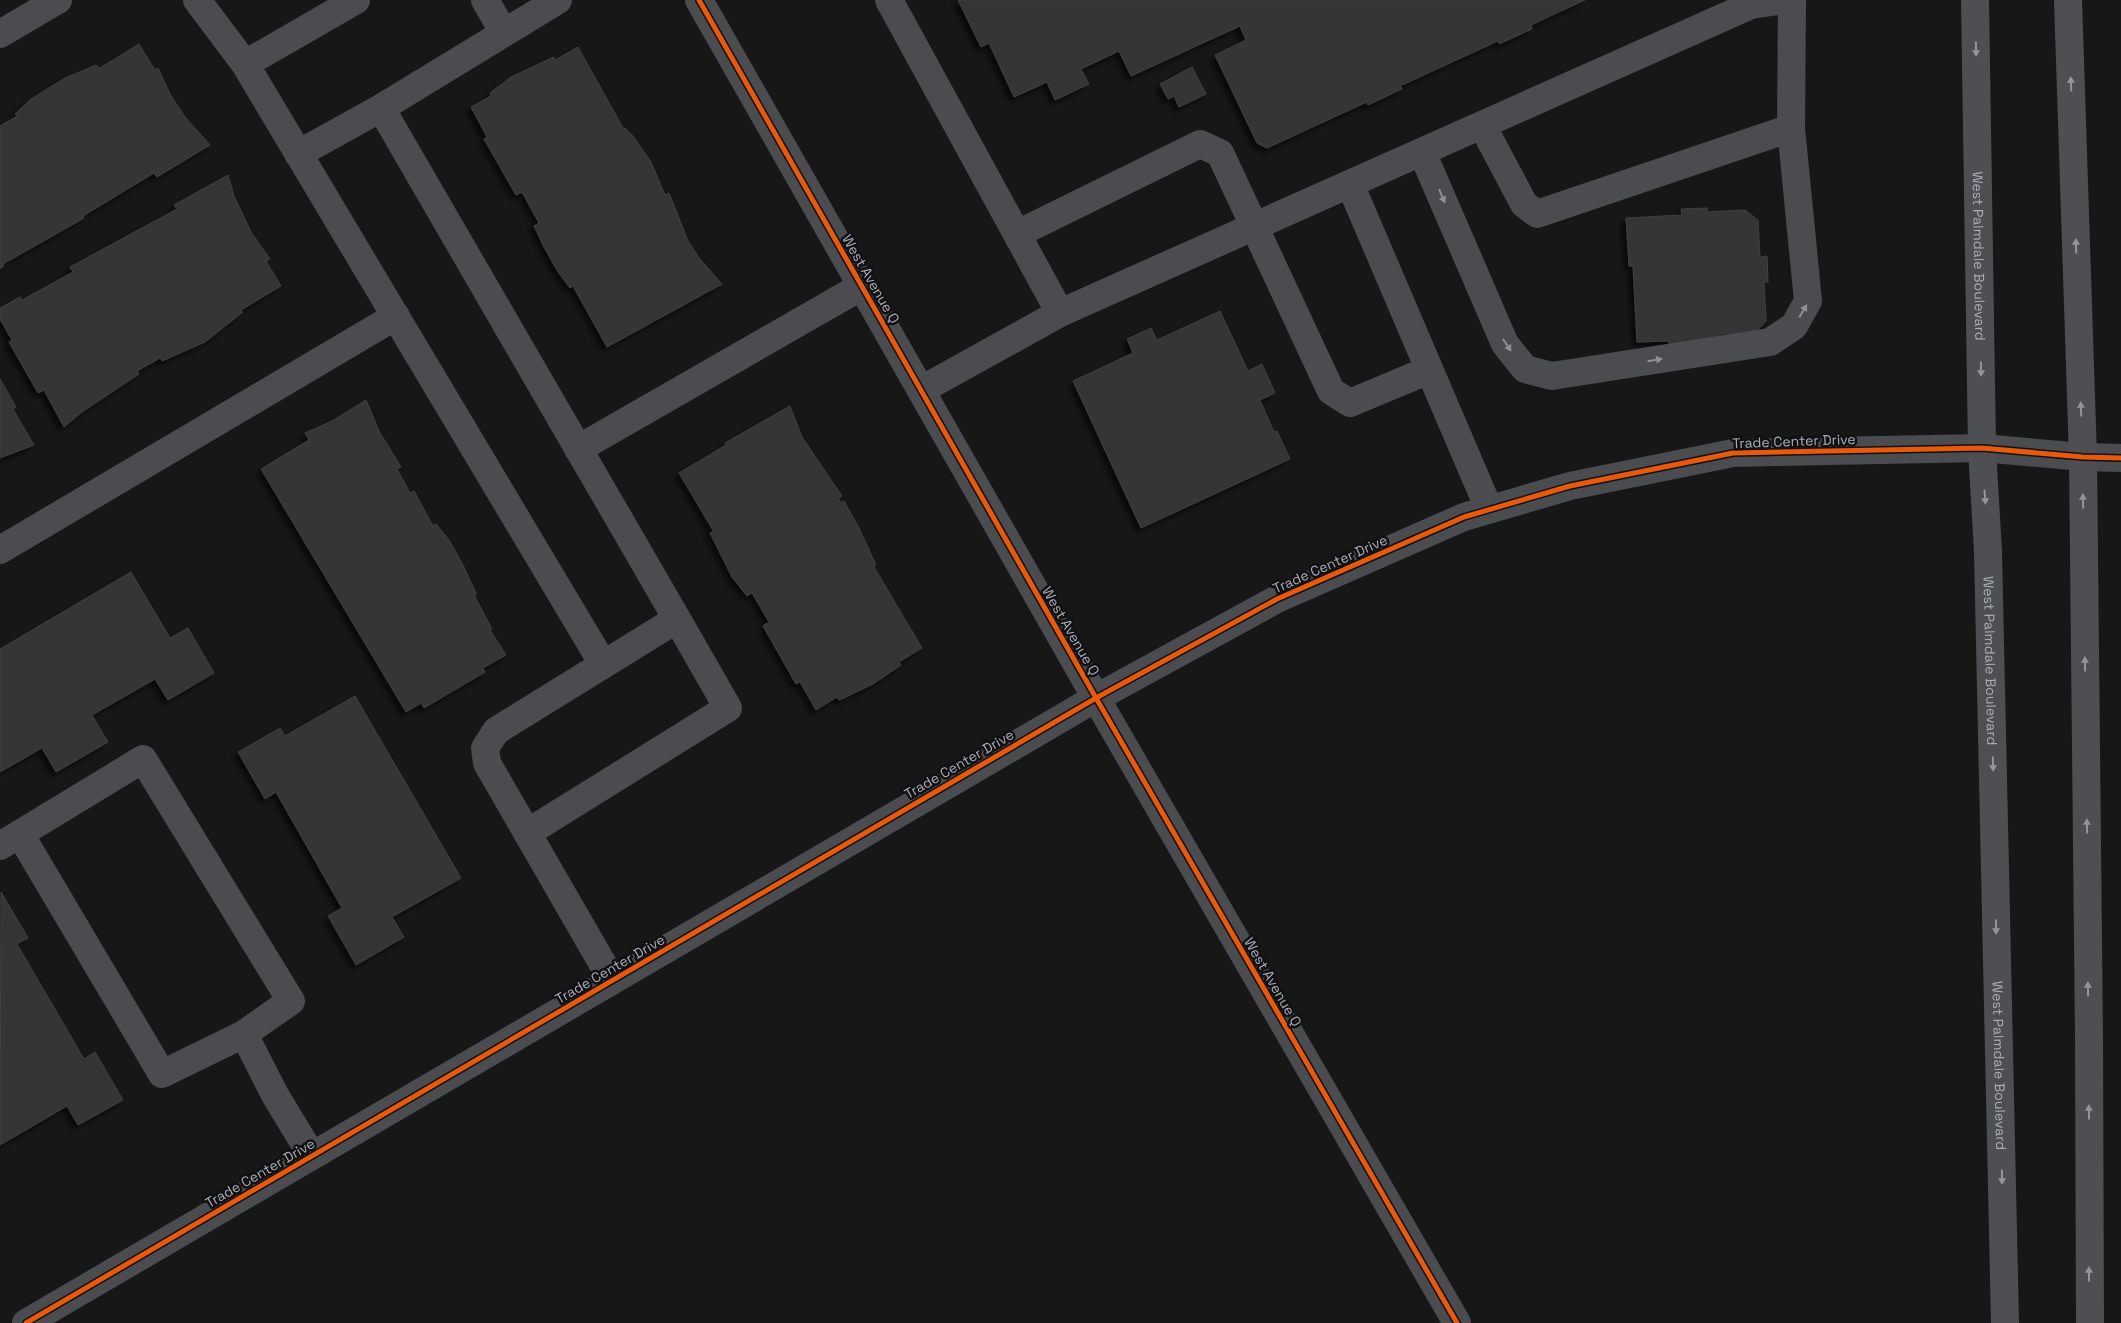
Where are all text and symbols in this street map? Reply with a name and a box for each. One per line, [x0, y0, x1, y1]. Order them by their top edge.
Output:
one-way arrow [1972, 41, 1980, 57]
one-way arrow [2067, 75, 2075, 91]
street label: West Palmdale Boulevard [1969, 171, 1989, 341]
one-way arrow [1438, 189, 1446, 203]
street label: West Avenue Q [838, 231, 904, 327]
one-way arrow [2072, 238, 2080, 254]
one-way arrow [1799, 303, 1807, 318]
one-way arrow [1502, 338, 1512, 352]
one-way arrow [1648, 356, 1664, 364]
one-way arrow [1977, 361, 1985, 377]
one-way arrow [2077, 400, 2085, 416]
street label: Trade Center Drive [1732, 430, 1856, 452]
one-way arrow [1982, 489, 1990, 505]
one-way arrow [2079, 493, 2087, 509]
street label: Trade Center Drive [1270, 531, 1390, 597]
street label: West Palmdale Boulevard [1980, 576, 2001, 746]
street label: West Avenue Q [1038, 583, 1104, 679]
one-way arrow [2081, 655, 2089, 671]
street label: Trade Center Drive [901, 725, 1017, 803]
one-way arrow [1989, 756, 1997, 772]
one-way arrow [2082, 818, 2090, 834]
one-way arrow [1992, 919, 2000, 935]
street label: Trade Center Drive [552, 930, 668, 1008]
street label: West Avenue Q [1240, 934, 1306, 1030]
one-way arrow [2084, 980, 2092, 996]
street label: West Palmdale Boulevard [1988, 981, 2010, 1150]
one-way arrow [2085, 1104, 2093, 1120]
street label: Trade Center Drive [202, 1134, 318, 1212]
one-way arrow [1998, 1169, 2006, 1185]
one-way arrow [2085, 1266, 2093, 1282]

